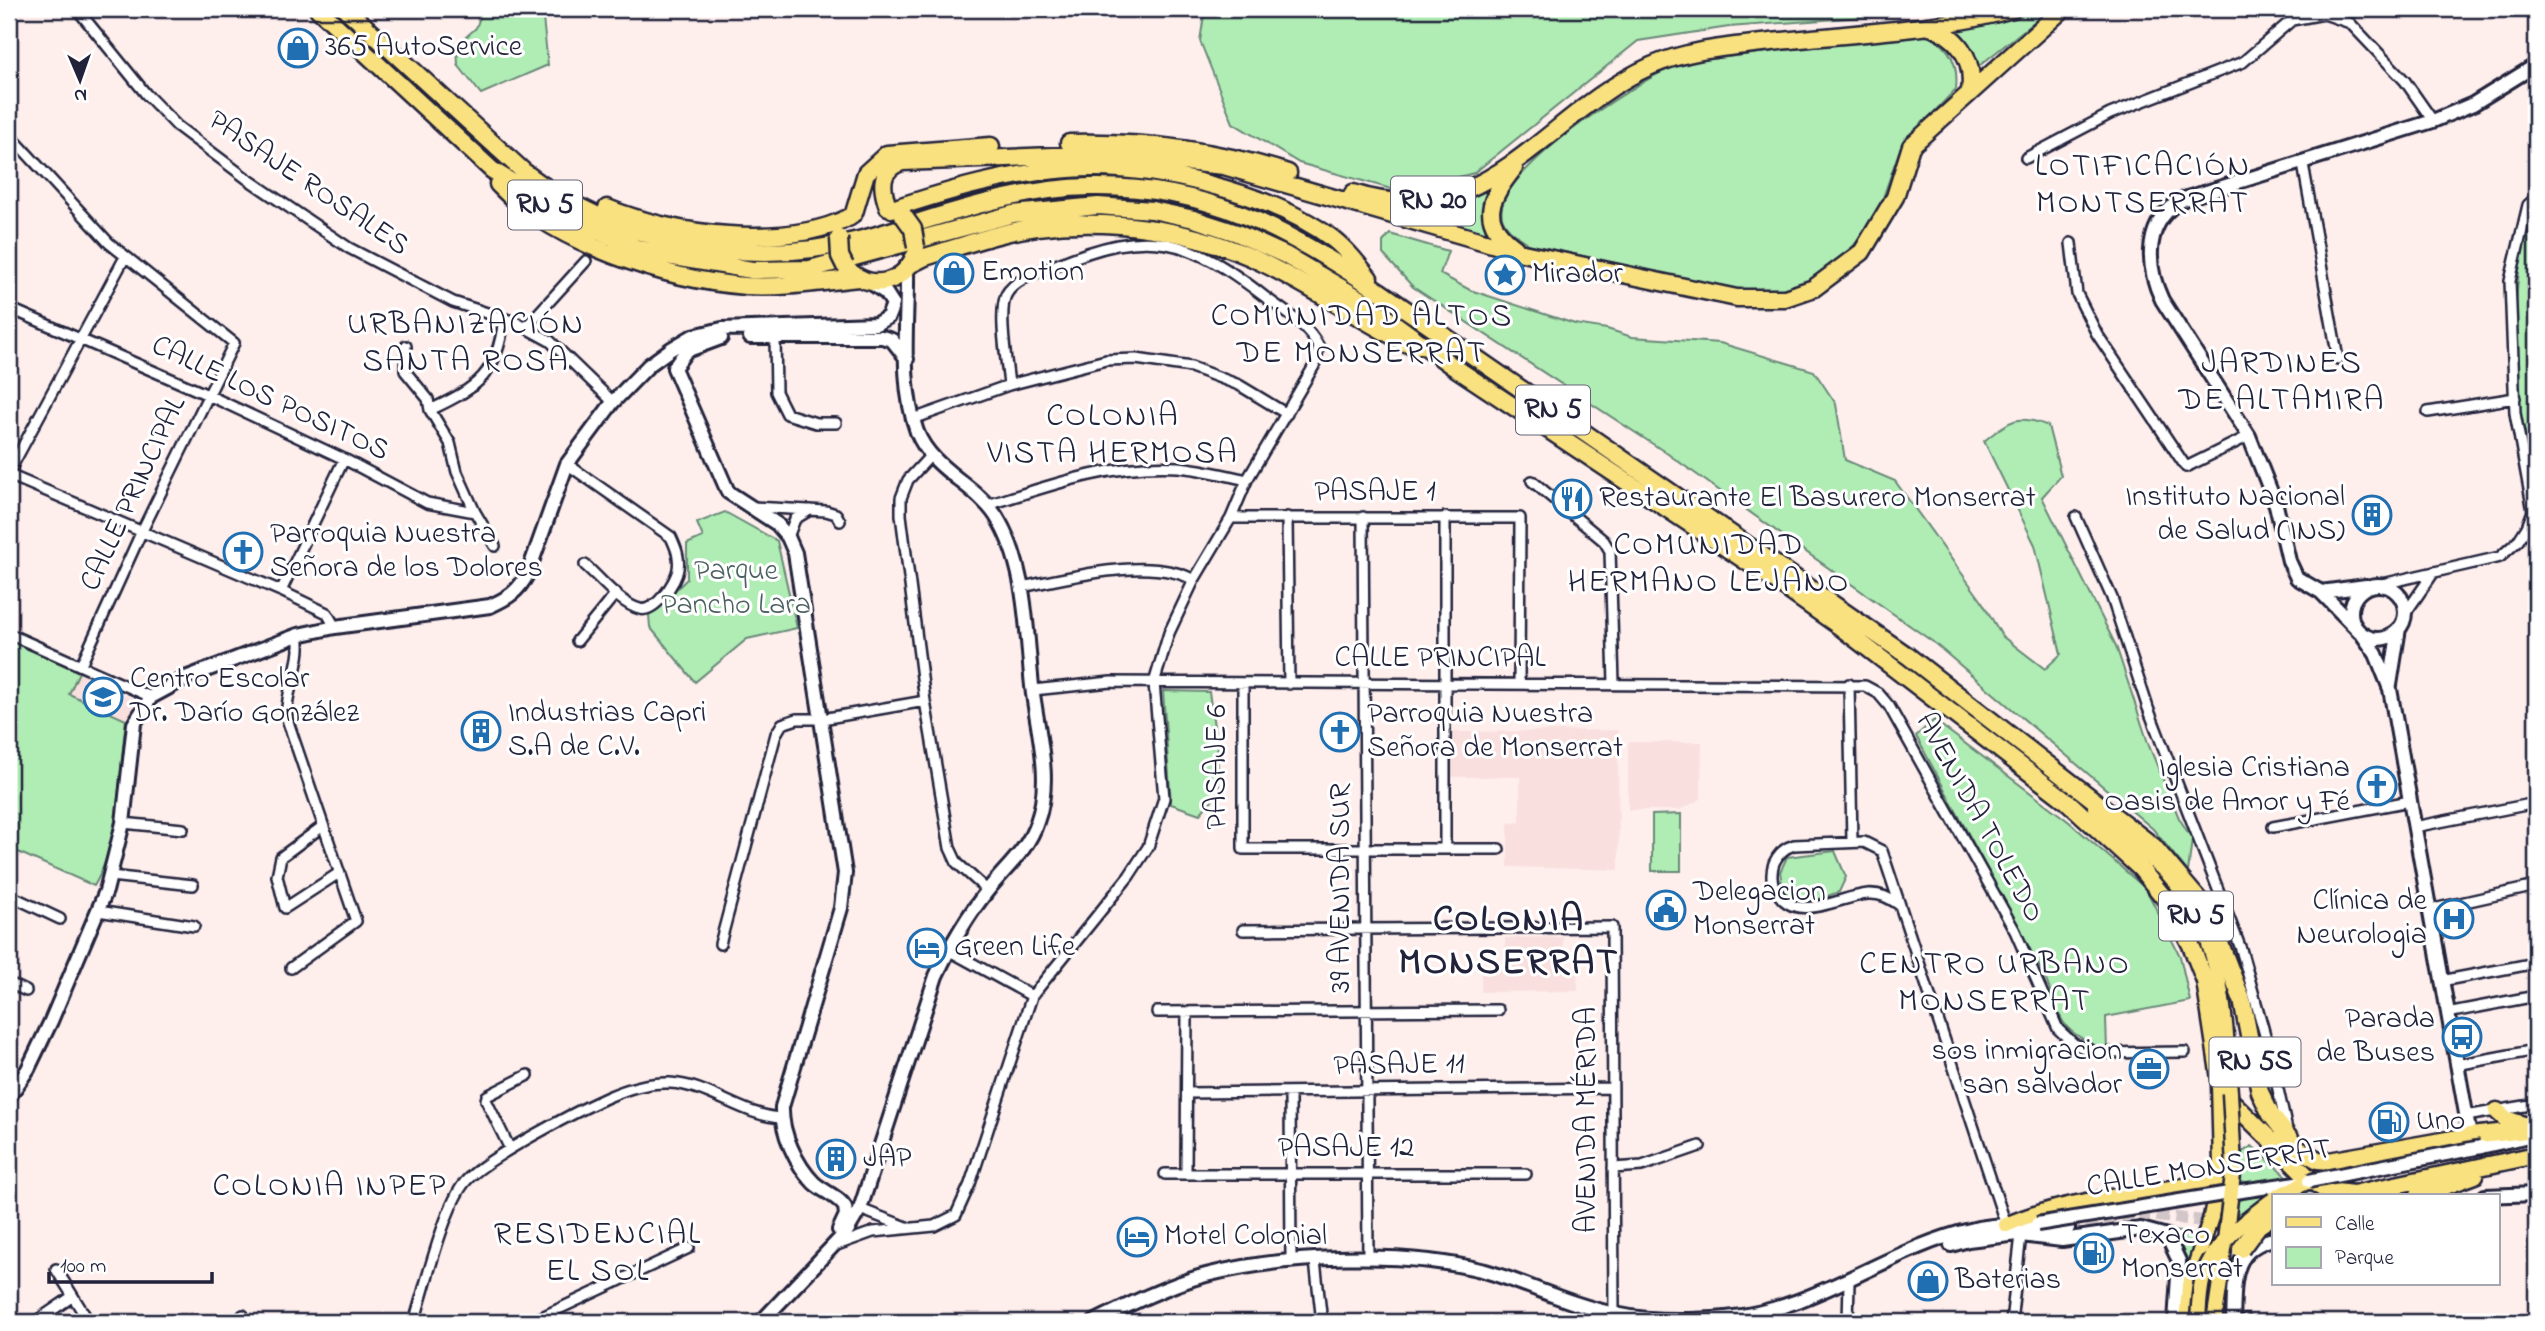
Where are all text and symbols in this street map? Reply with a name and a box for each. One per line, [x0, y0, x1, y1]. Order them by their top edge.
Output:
place label: 365 AutoService [325, 26, 523, 70]
shop icon: 365 AutoService [277, 27, 319, 69]
north arrow [46, 46, 116, 116]
text: N [73, 81, 87, 108]
street label: PASAJE ROSALES [198, 100, 418, 268]
district label: LOTIFICACIÓN MONTSERRAT [2035, 144, 2251, 228]
road number: RN 20 [1391, 176, 1475, 226]
road number: RN 5 [508, 180, 582, 230]
place label: Emotion [981, 251, 1084, 295]
shop icon: Emotion [933, 252, 975, 294]
place label: Mirador [1532, 253, 1624, 297]
place icon: Mirador [1484, 254, 1526, 296]
district label: COMUNIDAD ALTOS DE MONSERRAT [1211, 294, 1513, 378]
district label: URBANIZACIÓN SANTA ROSA [347, 302, 585, 386]
street label: CALLE LOS POSITOS [144, 325, 396, 473]
district label: JARDINES DE ALTAMIRA [2178, 341, 2385, 425]
road number: RN 5 [1516, 386, 1590, 434]
street label: CALLE PRINCIPAL [69, 388, 199, 599]
district label: COLONIA VISTA HERMOSA [986, 394, 1239, 478]
street label: PASAJE 1 [1314, 471, 1436, 515]
place label: Instituto Nacional de Salud (INS) [2125, 476, 2345, 554]
place label: Restaurante El Basurero Monserrat [1599, 477, 2036, 521]
restaurant icon: Restaurante El Basurero Monserrat [1551, 478, 1593, 520]
building icon: Instituto Nacional de Salud (INS) [2351, 494, 2393, 536]
place label: Parroquia Nuestra Señora de los Dolores [270, 513, 543, 591]
district label: COMUNIDAD HERMANO LEJANO [1568, 523, 1850, 607]
church icon: Parroquia Nuestra Señora de los Dolores [222, 531, 264, 573]
park label: Parque Pancho Lara [661, 550, 811, 628]
street label: CALLE PRINCIPAL [1335, 637, 1546, 681]
place label: Centro Escolar Dr. Darío González [129, 658, 359, 736]
school or university icon: Centro Escolar Dr. Darío González [82, 676, 124, 718]
place label: Industrias Capri S.A de C.V. [508, 692, 706, 770]
place label: Parroquia Nuestra Señora de Monserrat [1367, 693, 1623, 771]
street label: PASAJE 6 [1196, 704, 1240, 830]
street label: AVENIDA TOLEDO [1903, 705, 2055, 931]
building icon: Industrias Capri S.A de C.V. [460, 710, 502, 752]
church icon: Parroquia Nuestra Señora de Monserrat [1319, 711, 1361, 753]
place label: Iglesia Cristiana Oasis de Amor y Fé [2104, 747, 2351, 825]
church icon: Iglesia Cristiana Oasis de Amor y Fé [2356, 765, 2398, 807]
street label: 39 AVENIDA SUR [1320, 783, 1364, 993]
place label: Delegacion Monserrat [1692, 871, 1826, 949]
place label: Clínica de Neurologia [2297, 880, 2428, 958]
public building icon: Delegacion Monserrat [1645, 889, 1687, 931]
road number: RN 5 [2159, 892, 2233, 940]
district label: COLONIA MONSERRAT [1399, 894, 1619, 991]
hospital icon: Clínica de Neurologia [2433, 898, 2475, 940]
place label: Green Life [954, 926, 1076, 970]
hotel icon: Green Life [906, 927, 948, 969]
district label: CENTRO URBANO MONSERRAT [1859, 942, 2131, 1026]
place label: Parada de Buses [2316, 998, 2435, 1076]
street label: AVENIDA MÉRIDA [1566, 1007, 1610, 1233]
bus stop icon: Parada de Buses [2441, 1016, 2483, 1058]
place label: sos inmigracion san salvador [1931, 1030, 2123, 1108]
road number: RN 5S [2210, 1038, 2300, 1086]
street label: PASAJE 11 [1333, 1043, 1465, 1089]
office icon: sos inmigracion san salvador [2128, 1048, 2170, 1090]
place label: Uno [2416, 1100, 2465, 1144]
fuel station icon: Uno [2368, 1101, 2410, 1143]
street label: PASAJE 12 [1278, 1127, 1414, 1171]
street label: CALLE MONSERRAT [2083, 1128, 2335, 1210]
place label: JAP [863, 1137, 912, 1181]
building icon: JAP [815, 1138, 857, 1180]
district label: COLONIA INPEP [212, 1164, 448, 1211]
legend [2272, 1194, 2500, 1286]
text: Calle [2335, 1210, 2375, 1240]
district label: RESIDENCIAL EL SOL [494, 1212, 702, 1296]
place label: Texaco Monserrat [2121, 1214, 2243, 1292]
place label: Motel Colonial [1164, 1215, 1327, 1259]
hotel icon: Motel Colonial [1116, 1216, 1158, 1258]
fuel station icon: Texaco Monserrat [2073, 1232, 2115, 1274]
scale bar [49, 1240, 212, 1284]
text: Parque [2335, 1244, 2394, 1274]
text: 100 m [60, 1252, 106, 1282]
place label: Baterias [1954, 1259, 2061, 1303]
shop icon: Baterias [1907, 1260, 1949, 1302]

